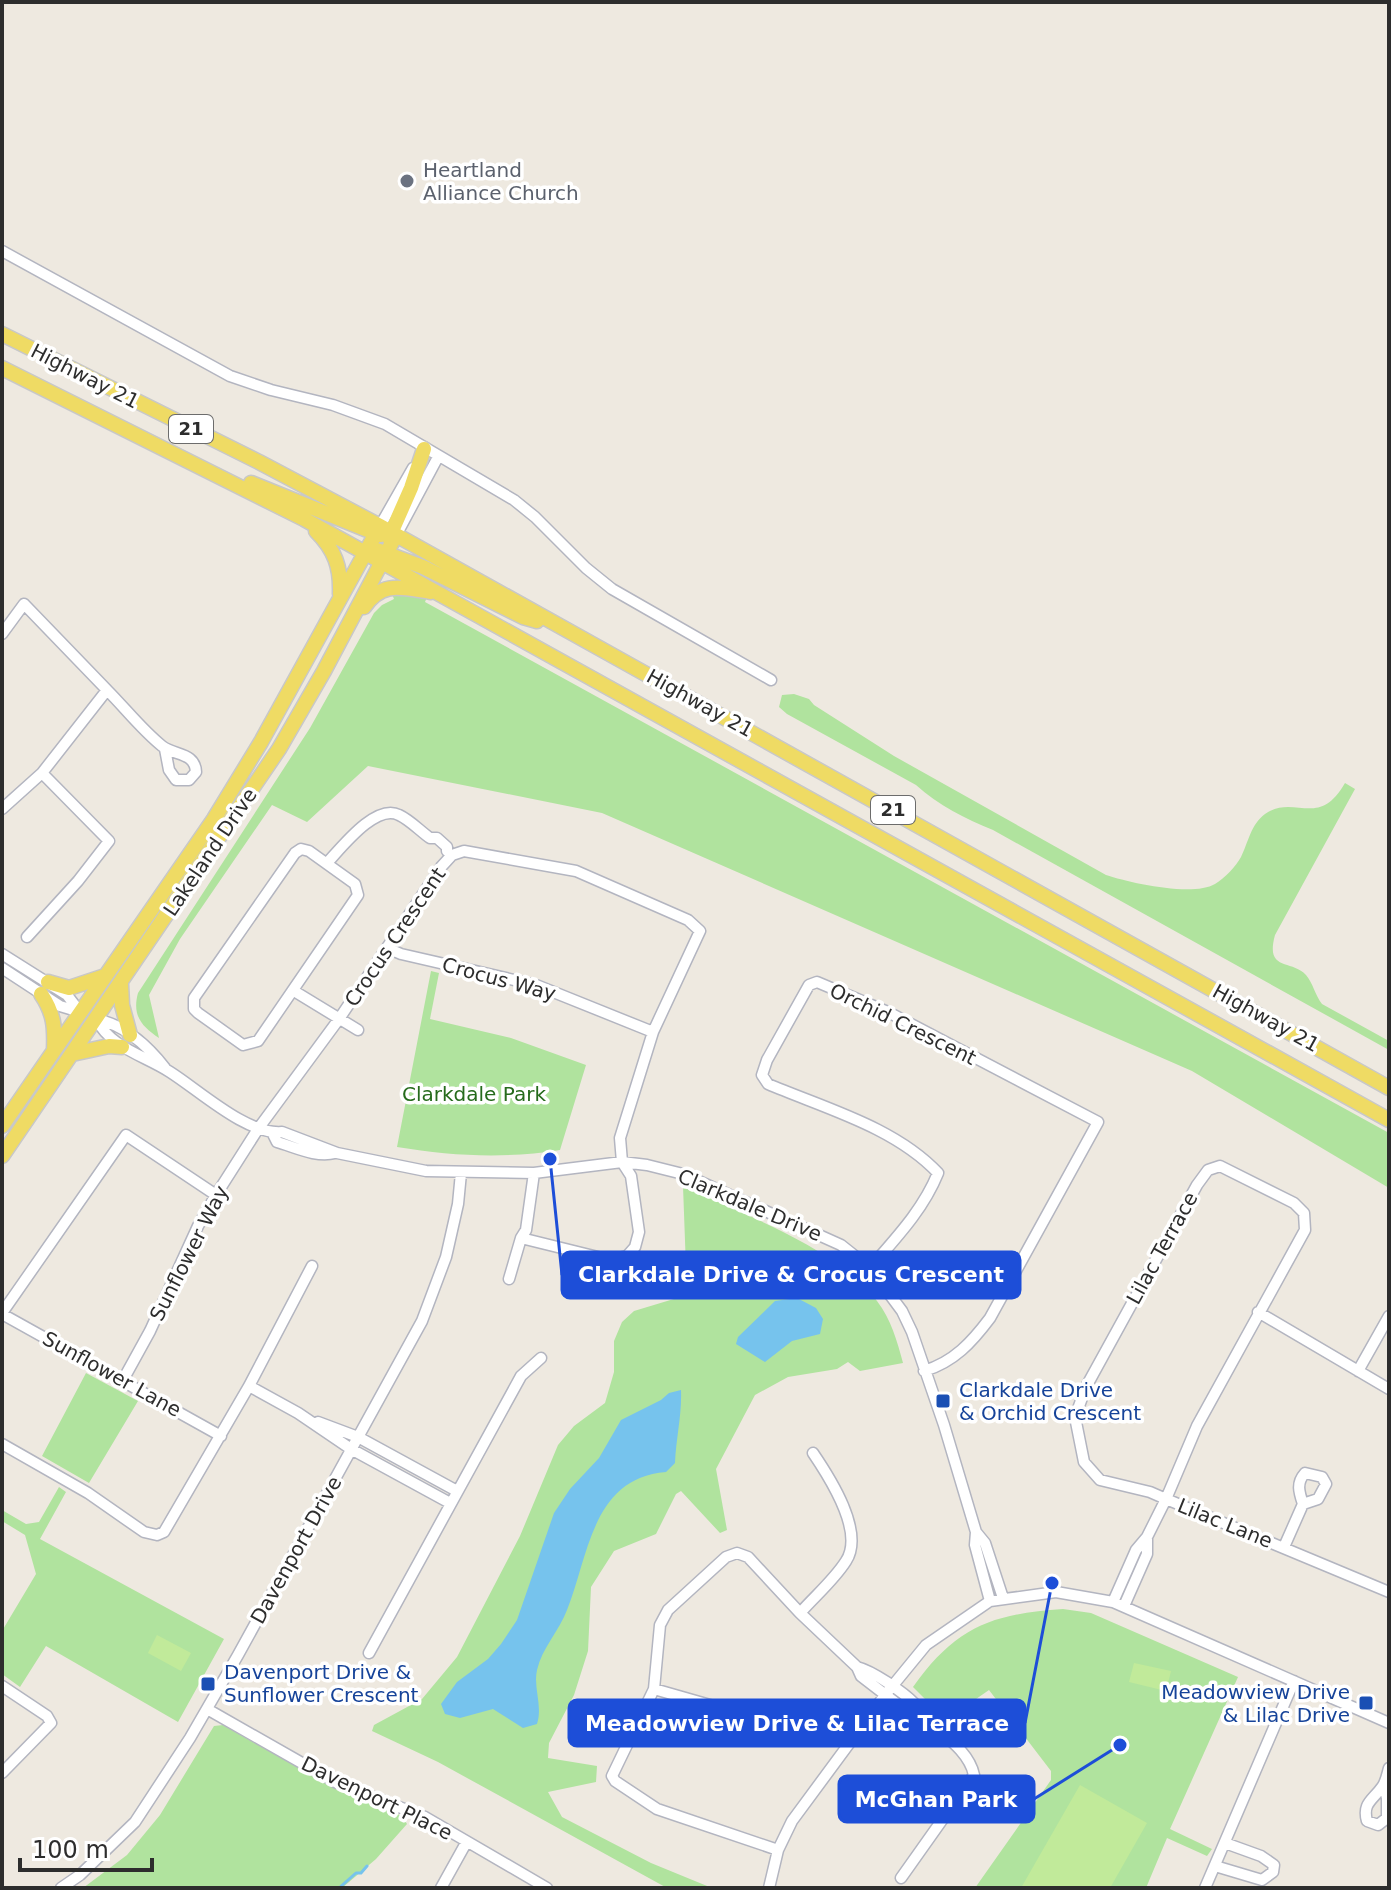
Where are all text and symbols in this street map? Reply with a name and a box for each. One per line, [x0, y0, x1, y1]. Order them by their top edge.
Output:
place label: Heartland Alliance Church [423, 158, 579, 205]
marker: Heartland Alliance Church [398, 172, 416, 190]
street label: Highway 21 [27, 338, 143, 414]
road number: 21 [169, 415, 213, 443]
street label: Highway 21 [642, 664, 758, 742]
street label: Lakeland Drive [158, 783, 262, 921]
road number: 21 [871, 796, 915, 824]
street label: Crocus Crescent [340, 863, 451, 1011]
street label: Crocus Way [439, 952, 559, 1006]
street label: Orchid Crescent [826, 978, 980, 1070]
street label: Highway 21 [1208, 979, 1324, 1057]
park label: Clarkdale Park [402, 1082, 546, 1106]
street label: Clarkdale Drive [674, 1164, 826, 1246]
street label: Sunflower Way [145, 1181, 234, 1325]
street label: Lilac Terrace [1121, 1188, 1203, 1308]
callout: Clarkdale Drive & Crocus Crescent [562, 1252, 1020, 1298]
text: Clarkdale Drive & Crocus Crescent [578, 1262, 1004, 1287]
street label: Sunflower Lane [39, 1326, 185, 1422]
place label: Clarkdale Drive & Orchid Crescent [959, 1378, 1141, 1425]
marker: Clarkdale Drive & Orchid Crescent [934, 1392, 952, 1410]
street label: Davenport Drive [245, 1472, 347, 1628]
street label: Lilac Lane [1174, 1493, 1276, 1553]
place label: Davenport Drive & Sunflower Crescent [224, 1660, 419, 1707]
marker: Davenport Drive & Sunflower Crescent [199, 1675, 217, 1693]
place label: Meadowview Drive & Lilac Drive [1161, 1680, 1350, 1727]
marker: Meadowview Drive & Lilac Drive [1357, 1694, 1375, 1712]
callout: Meadowview Drive & Lilac Terrace [569, 1700, 1025, 1746]
text: Meadowview Drive & Lilac Terrace [585, 1711, 1009, 1736]
street label: Davenport Place [298, 1751, 456, 1845]
callout: McGhan Park [839, 1776, 1034, 1822]
text: McGhan Park [855, 1787, 1019, 1812]
scale bar [20, 1822, 152, 1872]
text: 100 m [32, 1836, 109, 1864]

